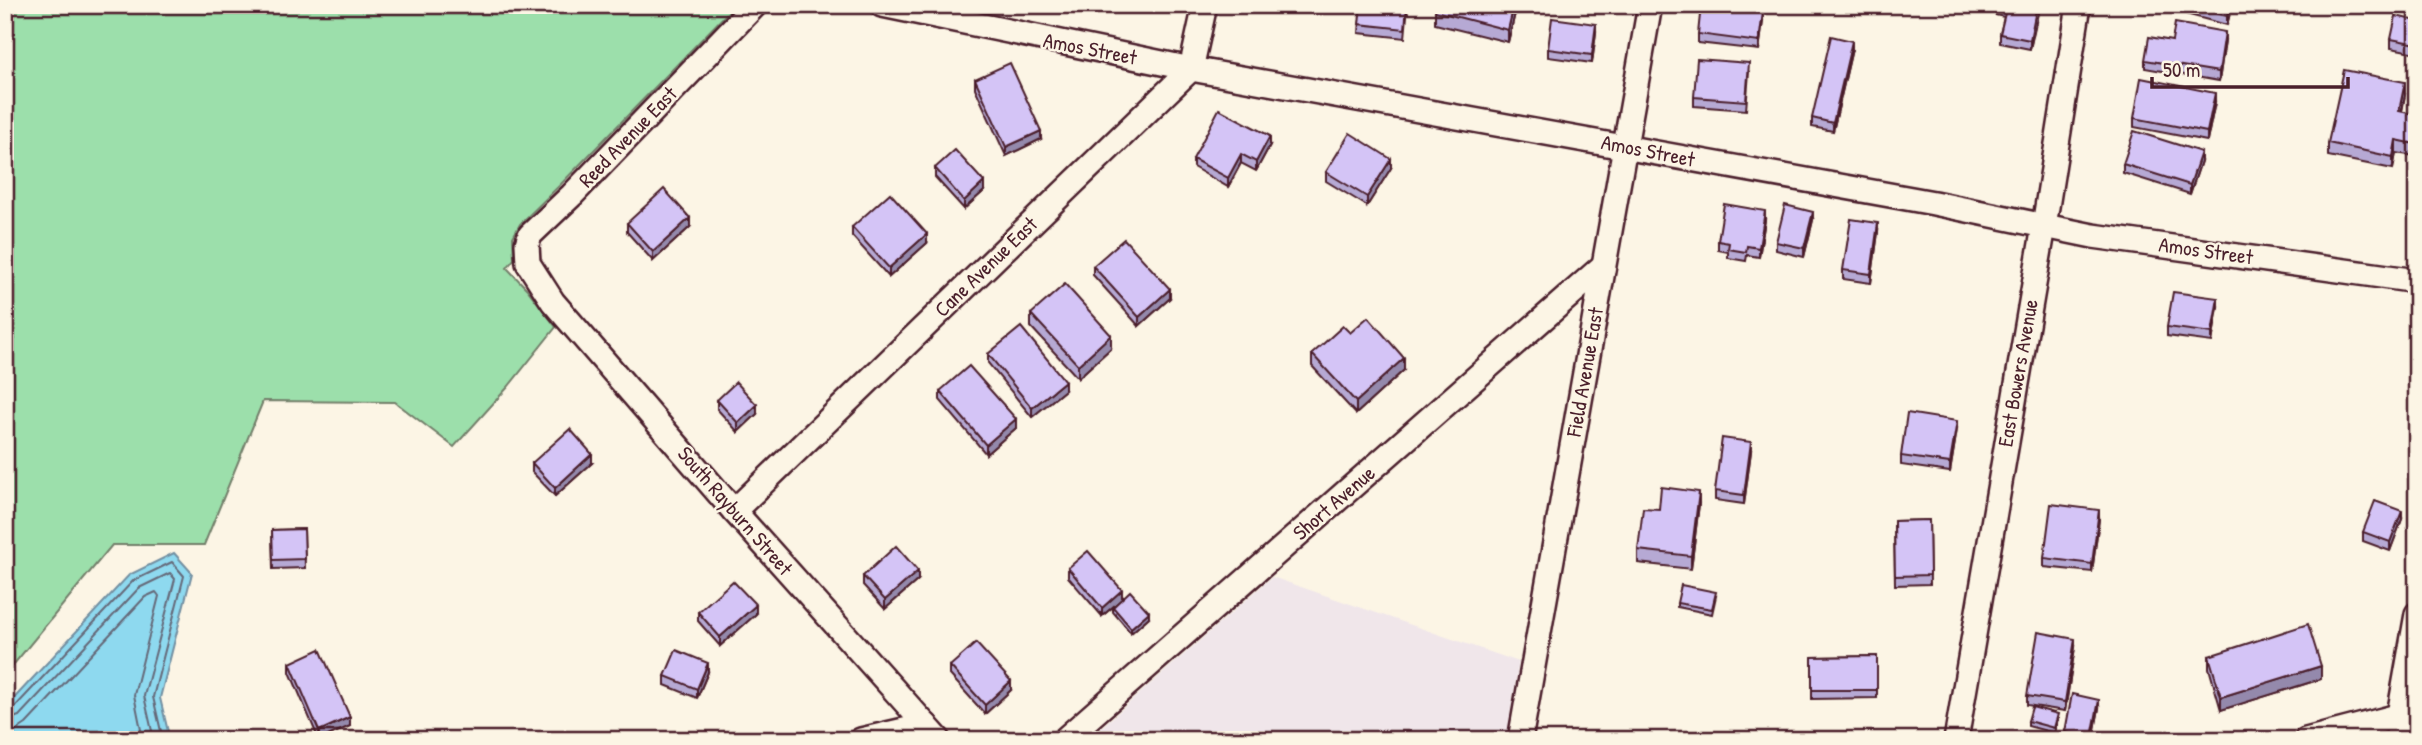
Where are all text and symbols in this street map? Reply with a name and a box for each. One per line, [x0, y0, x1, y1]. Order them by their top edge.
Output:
street label: Amos Street [1041, 25, 1140, 72]
scale bar [2152, 46, 2348, 90]
text: 50 m [2163, 55, 2200, 84]
street label: Reed Avenue East [572, 79, 684, 194]
street label: Amos Street [1599, 127, 1698, 174]
street label: Cane Avenue East [928, 209, 1044, 323]
street label: Amos Street [2157, 230, 2256, 272]
street label: East Bowers Avenue [1990, 297, 2045, 449]
street label: Field Avenue East [1559, 304, 1610, 440]
street label: South Rayburn Street [671, 440, 800, 582]
street label: Short Avenue [1286, 459, 1381, 546]

